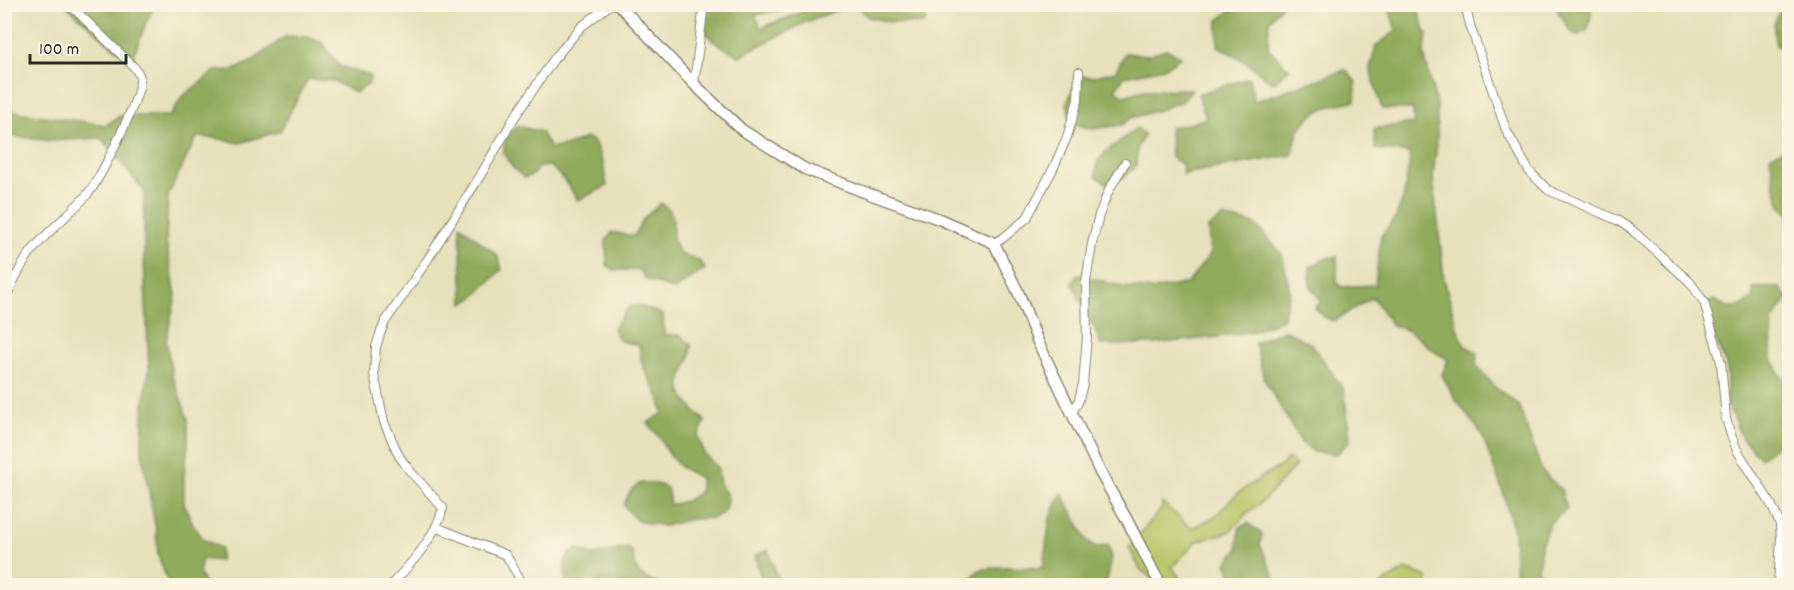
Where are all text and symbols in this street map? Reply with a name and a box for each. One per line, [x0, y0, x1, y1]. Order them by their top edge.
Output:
scale bar [30, 27, 126, 65]
text: 100 m [39, 38, 79, 63]

